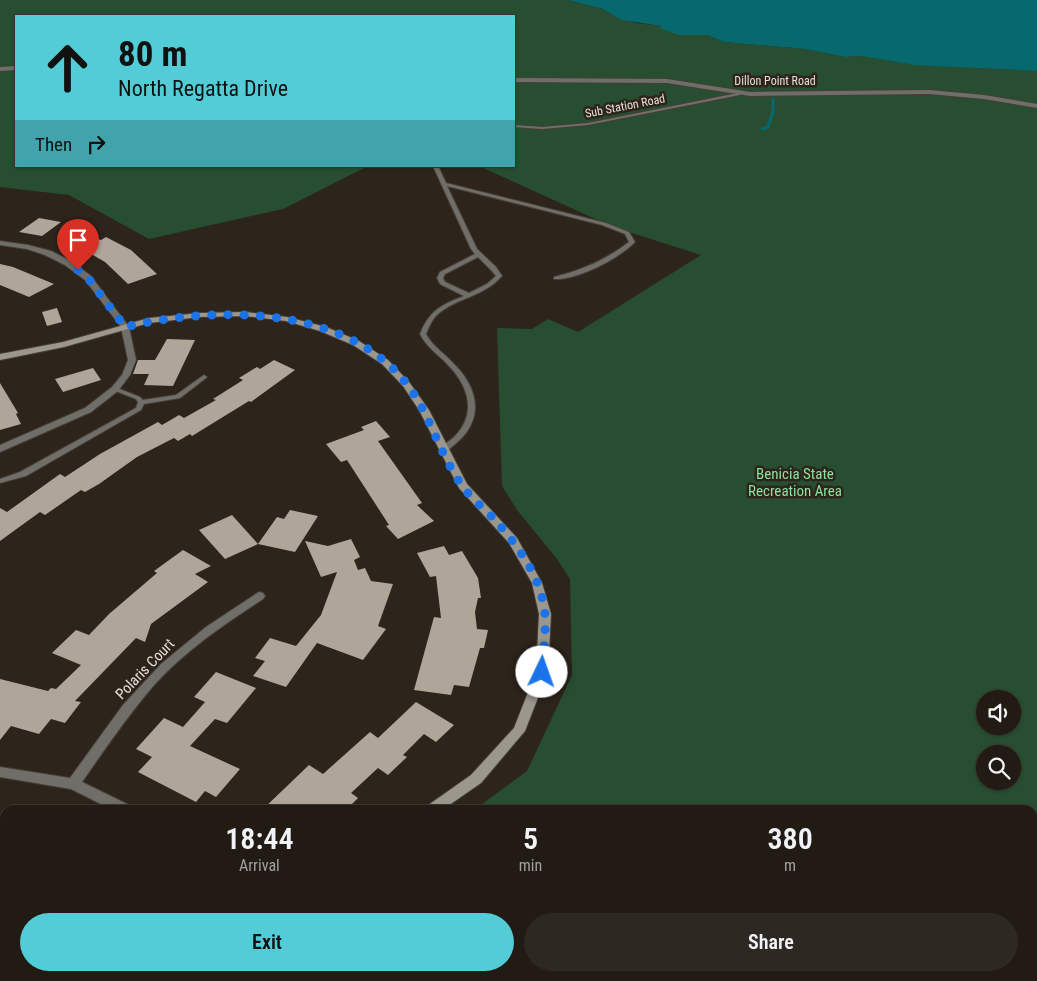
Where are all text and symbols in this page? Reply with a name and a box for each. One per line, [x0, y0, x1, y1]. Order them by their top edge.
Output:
text: 80 m [118, 34, 187, 75]
icon: ahead [35, 35, 100, 100]
street label: Dillon Point Road [734, 74, 816, 88]
text: North Regatta Drive [118, 76, 288, 101]
street label: Sub Station Road [584, 91, 666, 121]
icon: right [82, 130, 110, 158]
text: Then [35, 133, 72, 156]
pin [57, 219, 99, 270]
icon: arrive [64, 226, 92, 254]
park label: Benicia State Recreation Area [748, 465, 842, 500]
street label: Polaris Court [112, 635, 178, 703]
position arrow [515, 645, 567, 697]
map controls [976, 690, 1021, 790]
button: sound [976, 690, 1021, 735]
button: search [976, 745, 1021, 790]
text: 18:44 [225, 821, 294, 856]
text: 5 [523, 821, 538, 856]
text: 380 [767, 821, 813, 856]
text: Arrival [239, 856, 280, 875]
text: min [519, 856, 542, 875]
text: m [784, 856, 796, 875]
button: Exit [20, 913, 514, 971]
button: Share [524, 913, 1018, 971]

